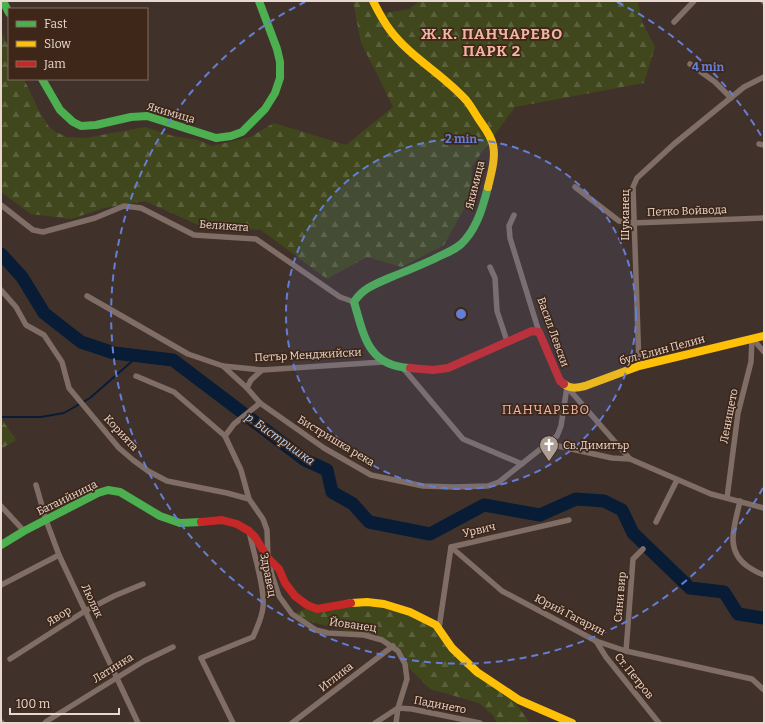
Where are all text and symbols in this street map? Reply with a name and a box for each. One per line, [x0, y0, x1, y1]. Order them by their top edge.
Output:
legend [8, 8, 148, 80]
text: Fast [44, 17, 68, 31]
district label: Ж.К. ПАНЧАРЕВО ПАРК 2 [421, 25, 563, 60]
text: Slow [44, 37, 71, 51]
text: Jam [43, 57, 66, 71]
text: 4 min [692, 60, 724, 74]
street label: Якимица [145, 100, 197, 126]
text: 2 min [445, 132, 477, 146]
street label: Якимица [463, 159, 487, 211]
street label: Шуманец [619, 189, 632, 241]
street label: Петко Войвода [647, 203, 727, 219]
street label: Беликата [199, 218, 249, 234]
street label: Васил Левски [534, 295, 572, 369]
centre of rings [454, 307, 468, 321]
street label: бул. Елин Пелин [618, 332, 706, 368]
street label: Петър Менджийски [254, 346, 362, 364]
street label: Ленището [717, 388, 741, 444]
district label: ПАНЧАРЕВО [502, 402, 590, 417]
water label: р. Бистришка [242, 409, 317, 468]
street label: Корията [101, 412, 141, 454]
street label: Бистришка река [295, 413, 377, 469]
church icon: Св. Димитър [538, 434, 560, 462]
place label: Св. Димитър [563, 439, 630, 452]
street label: Батаийница [35, 478, 99, 518]
street label: Урвич [461, 520, 497, 540]
street label: Здравец [257, 552, 279, 598]
street label: Сини вир [611, 571, 629, 623]
street label: Люляк [79, 582, 106, 620]
street label: Юрий Гагарин [532, 592, 608, 638]
street label: Явор [44, 603, 74, 628]
street label: Йованец [328, 615, 378, 635]
street label: Латинка [90, 650, 136, 686]
street label: Ст. Петров [612, 650, 656, 702]
street label: Иглика [316, 660, 356, 694]
scale bar [10, 690, 119, 716]
street label: Падинето [413, 694, 467, 716]
text: 100 m [16, 697, 51, 711]

